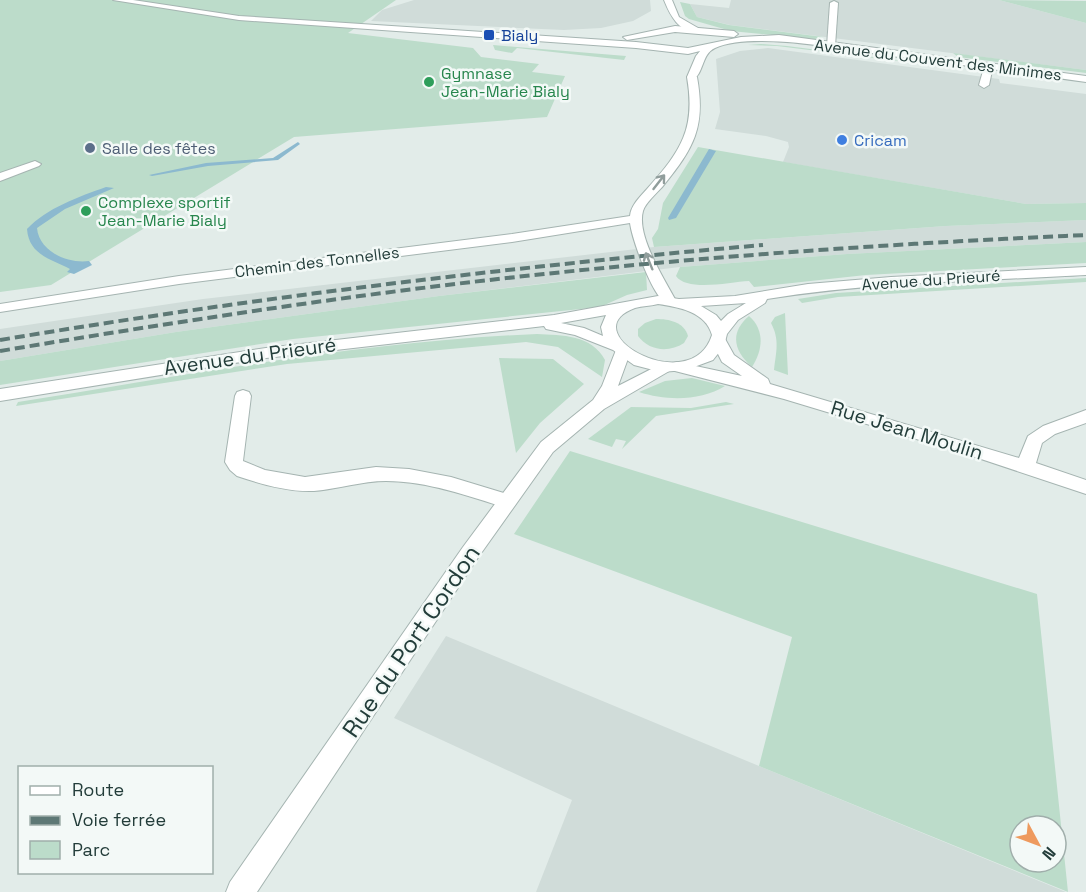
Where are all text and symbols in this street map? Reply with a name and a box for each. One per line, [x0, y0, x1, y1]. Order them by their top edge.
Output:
place label: Bialy [501, 25, 538, 46]
marker: Bialy [482, 28, 496, 42]
street label: Avenue du Couvent des Minimes [813, 34, 1063, 86]
place label: Gymnase Jean-Marie Bialy [441, 63, 570, 102]
marker: Gymnase Jean-Marie Bialy [422, 75, 436, 89]
place label: Cricam [854, 130, 907, 151]
marker: Cricam [835, 133, 849, 147]
place label: Salle des fêtes [102, 138, 216, 159]
marker: Salle des fêtes [83, 141, 97, 155]
one-way arrow [653, 174, 666, 190]
place label: Complexe sportif Jean-Marie Bialy [98, 192, 231, 231]
marker: Complexe sportif Jean-Marie Bialy [79, 204, 93, 218]
street label: Chemin des Tonnelles [234, 241, 400, 283]
one-way arrow [643, 252, 654, 271]
street label: Avenue du Prieuré [861, 265, 1001, 295]
street label: Avenue du Prieuré [162, 331, 338, 381]
street label: Rue Jean Moulin [828, 394, 986, 466]
street label: Rue du Port Cordon [335, 539, 487, 743]
legend [18, 766, 213, 874]
text: Route [72, 778, 124, 801]
text: Voie ferrée [72, 808, 166, 831]
north arrow [1008, 814, 1068, 874]
text: Parc [72, 838, 110, 861]
text: N [1037, 843, 1060, 864]

